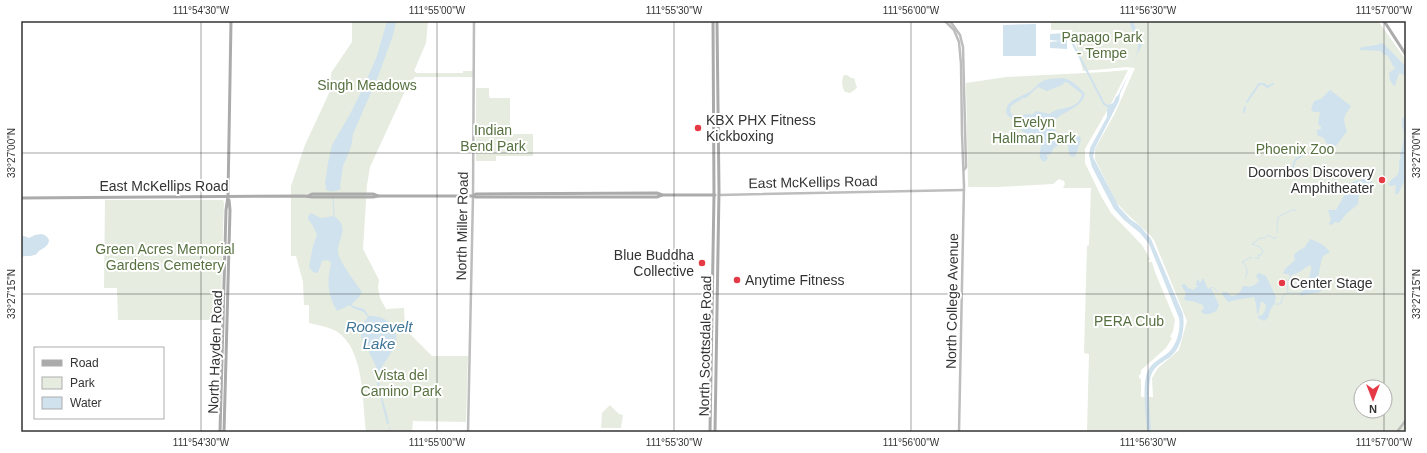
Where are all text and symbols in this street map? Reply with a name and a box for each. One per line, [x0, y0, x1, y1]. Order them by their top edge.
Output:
text: 111°54'30"W [173, 5, 230, 16]
text: 111°55'00"W [409, 5, 466, 16]
text: 111°55'30"W [646, 5, 703, 16]
text: 111°56'00"W [883, 5, 940, 16]
text: 111°56'30"W [1120, 5, 1177, 16]
text: 111°57'00"W [1356, 5, 1413, 16]
park label: Papago Park - Tempe [1062, 29, 1143, 61]
park label: Singh Meadows [317, 77, 417, 93]
place label: KBX PHX Fitness Kickboxing [706, 112, 816, 144]
park label: Evelyn Hallman Park [992, 114, 1077, 146]
park label: Indian Bend Park [460, 122, 527, 154]
marker: KBX PHX Fitness Kickboxing [693, 123, 703, 133]
text: 33°27'00"N [6, 128, 17, 178]
text: 33°27'00"N [1411, 128, 1422, 178]
park label: Phoenix Zoo [1256, 141, 1335, 157]
place label: Doornbos Discovery Amphitheater [1248, 164, 1374, 196]
street label: North Miller Road [453, 171, 471, 281]
street label: East McKellips Road [748, 173, 878, 191]
marker: Doornbos Discovery Amphitheater [1377, 175, 1387, 185]
street label: East McKellips Road [99, 178, 229, 194]
street label: North College Avenue [943, 233, 961, 369]
park label: Green Acres Memorial Gardens Cemetery [95, 241, 235, 273]
place label: Blue Buddha Collective [614, 247, 694, 279]
marker: Blue Buddha Collective [697, 258, 707, 268]
text: 33°27'15"N [6, 269, 17, 319]
text: 33°27'15"N [1411, 269, 1422, 319]
place label: Anytime Fitness [745, 272, 845, 288]
street label: North Scottsdale Road [696, 275, 714, 417]
marker: Anytime Fitness [732, 275, 742, 285]
place label: Center Stage [1290, 275, 1373, 291]
marker: Center Stage [1277, 278, 1287, 288]
street label: North Hayden Road [205, 290, 225, 414]
park label: PERA Club [1094, 313, 1164, 329]
water label: Roosevelt Lake [346, 318, 413, 352]
legend [34, 347, 164, 419]
text: Road [70, 356, 99, 370]
park label: Vista del Camino Park [361, 367, 442, 399]
text: Park [70, 376, 96, 390]
north arrow [1353, 379, 1393, 419]
text: Water [70, 396, 102, 410]
text: N [1369, 403, 1377, 415]
text: 111°54'30"W [173, 437, 230, 448]
text: 111°55'00"W [409, 437, 466, 448]
text: 111°55'30"W [646, 437, 703, 448]
text: 111°56'00"W [883, 437, 940, 448]
text: 111°56'30"W [1120, 437, 1177, 448]
text: 111°57'00"W [1356, 437, 1413, 448]

